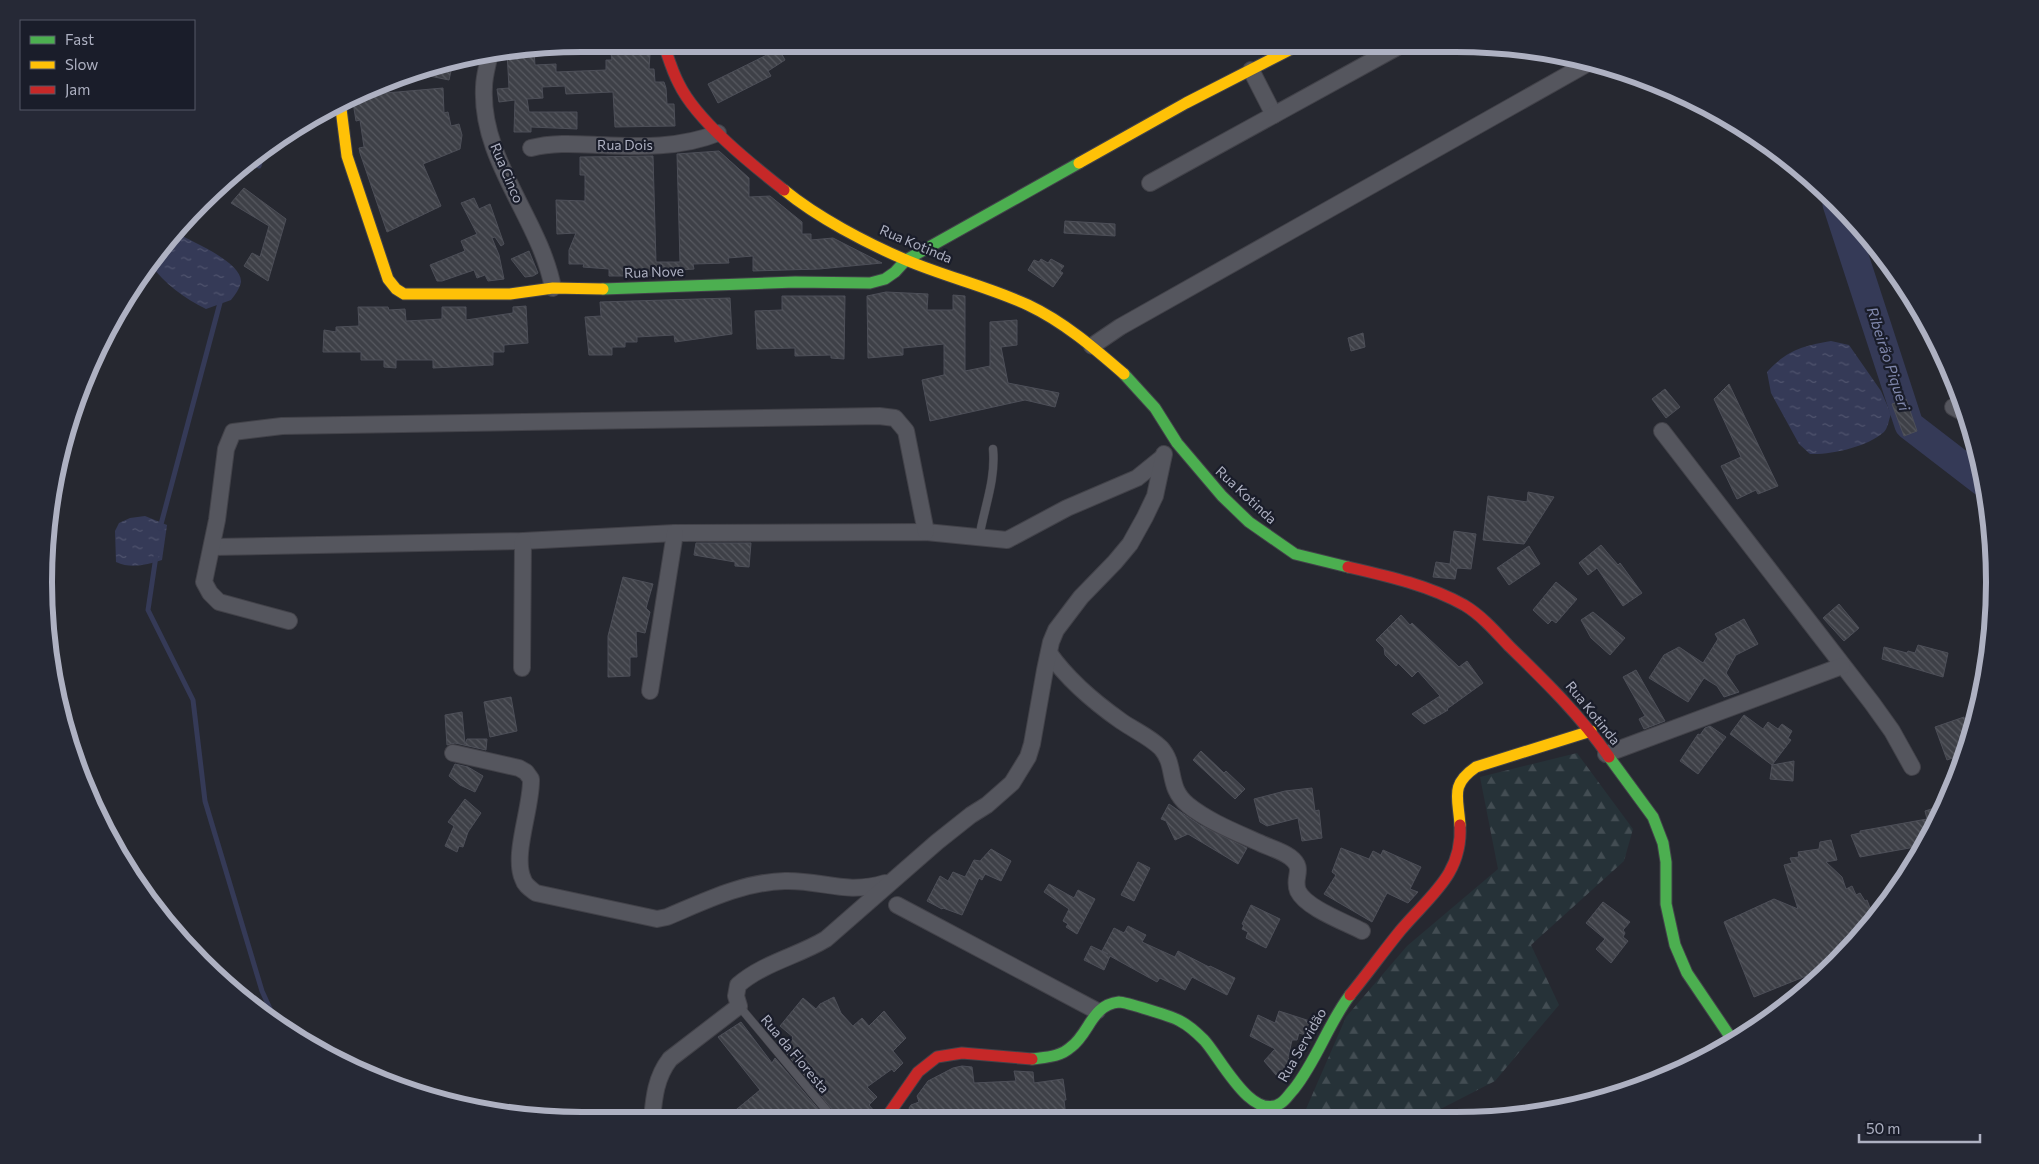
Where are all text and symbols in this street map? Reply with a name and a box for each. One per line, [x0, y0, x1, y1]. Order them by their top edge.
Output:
legend [20, 20, 195, 110]
text: Fast [65, 30, 94, 48]
text: Slow [65, 55, 98, 73]
text: Jam [65, 80, 90, 98]
street label: Rua Dois [597, 136, 653, 153]
street label: Rua Cinco [487, 140, 528, 205]
street label: Rua Kotinda [877, 221, 955, 266]
street label: Rua Nove [624, 262, 684, 281]
water label: Ribeirão Piqueri [1864, 304, 1915, 414]
street label: Rua Kotinda [1212, 462, 1280, 527]
street label: Rua Kotinda [1563, 677, 1624, 748]
street label: Rua Servidão [1274, 1005, 1330, 1085]
street label: Rua da Floresta [758, 1011, 833, 1096]
scale bar [1859, 1112, 1980, 1144]
text: 50 m [1866, 1119, 1900, 1137]

